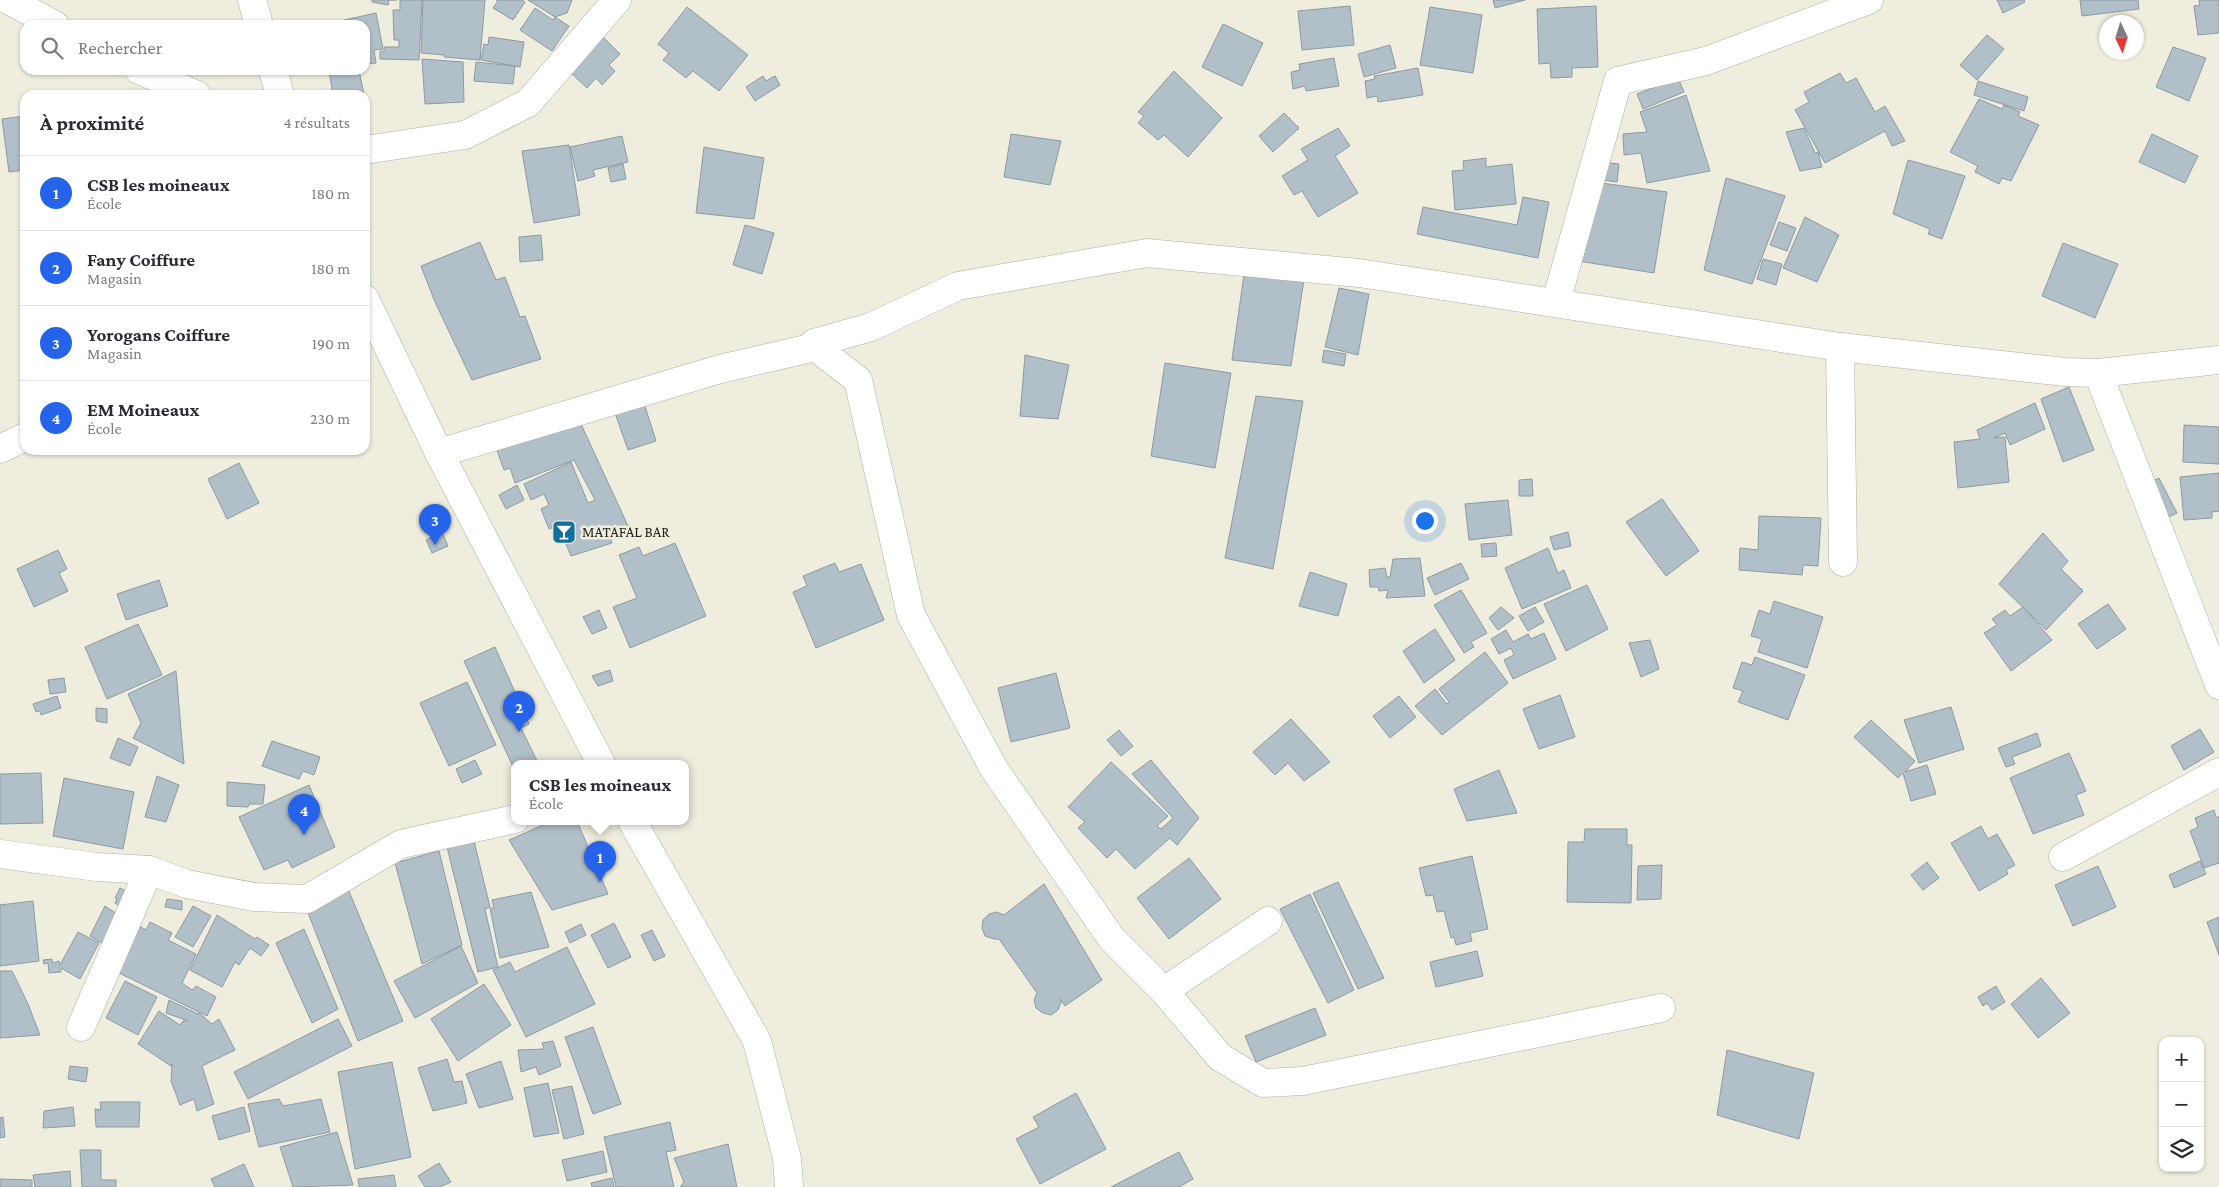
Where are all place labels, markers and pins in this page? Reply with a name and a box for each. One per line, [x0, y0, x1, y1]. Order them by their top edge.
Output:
pin: 3 [419, 504, 451, 545]
bar icon: MATAFAL BAR [551, 519, 577, 545]
place label: MATAFAL BAR [582, 524, 670, 540]
pin: 2 [503, 691, 535, 732]
pin: 4 [288, 794, 320, 835]
pin: 1 [584, 841, 616, 882]

